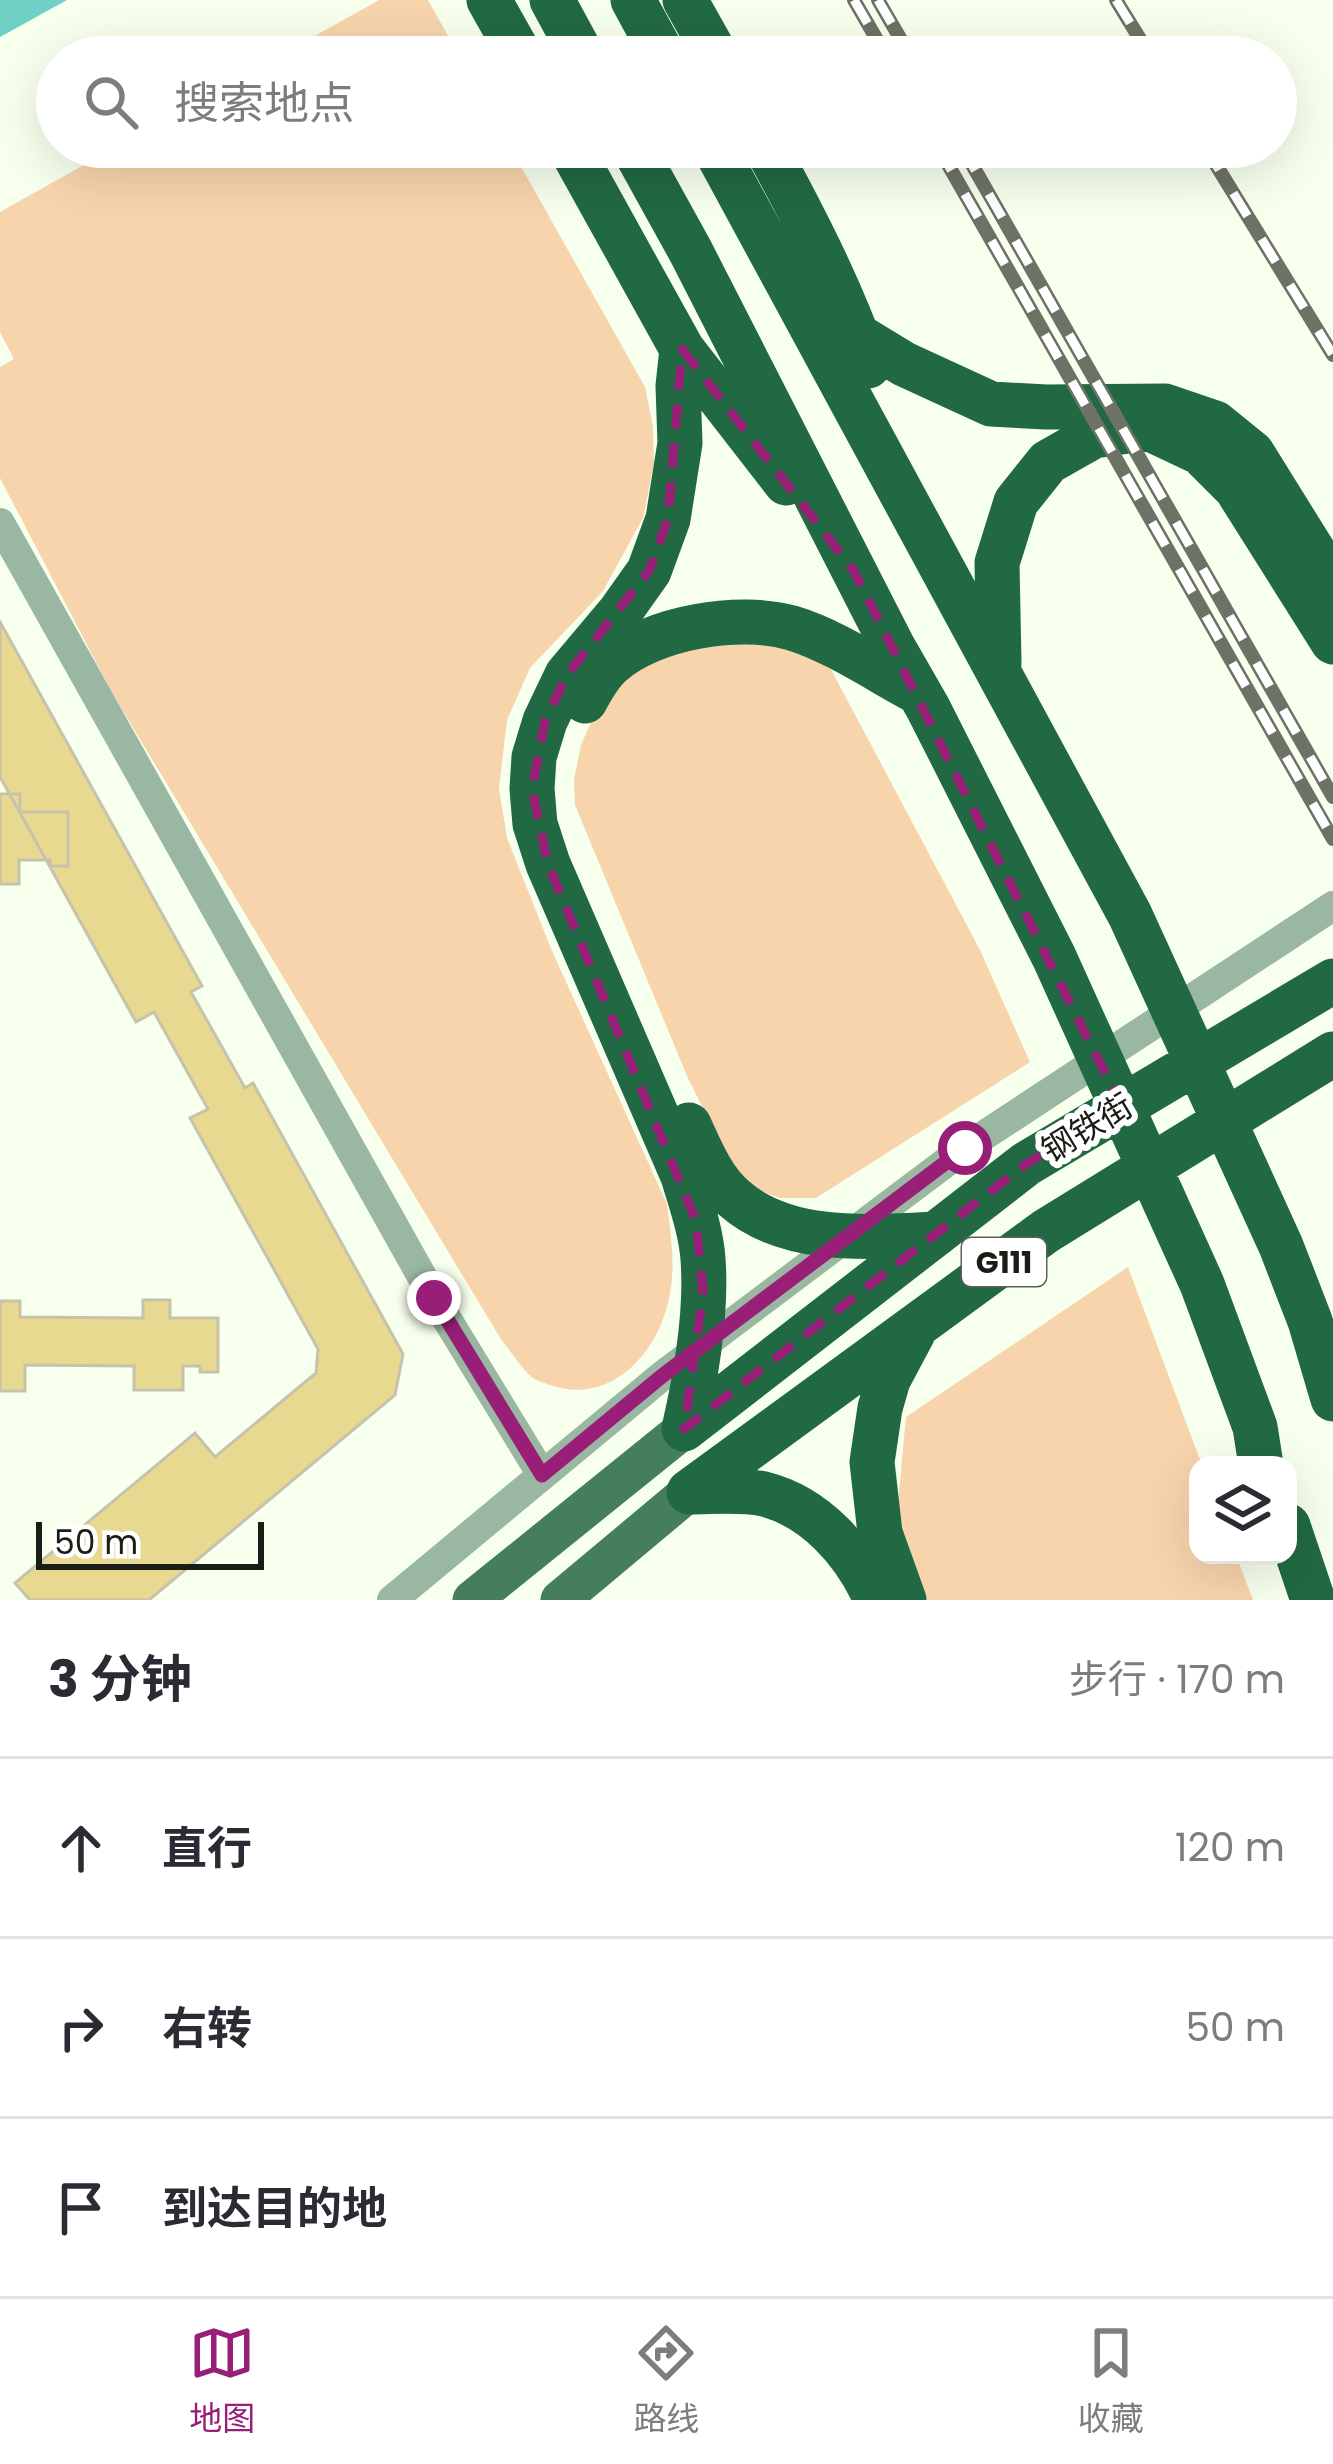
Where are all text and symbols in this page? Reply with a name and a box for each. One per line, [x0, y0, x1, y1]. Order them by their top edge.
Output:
search box [36, 36, 1297, 168]
icon: search [78, 69, 144, 135]
text: 搜索地点 [174, 72, 354, 135]
street label: 钢铁街 [1032, 1082, 1142, 1174]
route start [938, 1121, 992, 1175]
road number: G111 [962, 1238, 1046, 1286]
route end [407, 1271, 461, 1325]
map controls [1189, 1456, 1297, 1564]
button: layers [1189, 1456, 1297, 1564]
scale bar [36, 1516, 264, 1569]
text: 50 m [54, 1519, 138, 1566]
text: 3 分钟 [48, 1643, 192, 1715]
text: 步行 · 170 m [1069, 1652, 1285, 1707]
icon: ahead [48, 1815, 114, 1881]
text: 直行 [162, 1817, 252, 1880]
text: 120 m [1175, 1820, 1285, 1875]
icon: right [48, 1995, 114, 2061]
text: 右转 [162, 1997, 252, 2060]
text: 50 m [1185, 2000, 1285, 2055]
icon: arrive [48, 2175, 114, 2241]
text: 到达目的地 [162, 2177, 387, 2240]
tab: 地图 [189, 2320, 255, 2444]
tab: 路线 [633, 2320, 699, 2444]
tab: 收藏 [1078, 2320, 1144, 2444]

